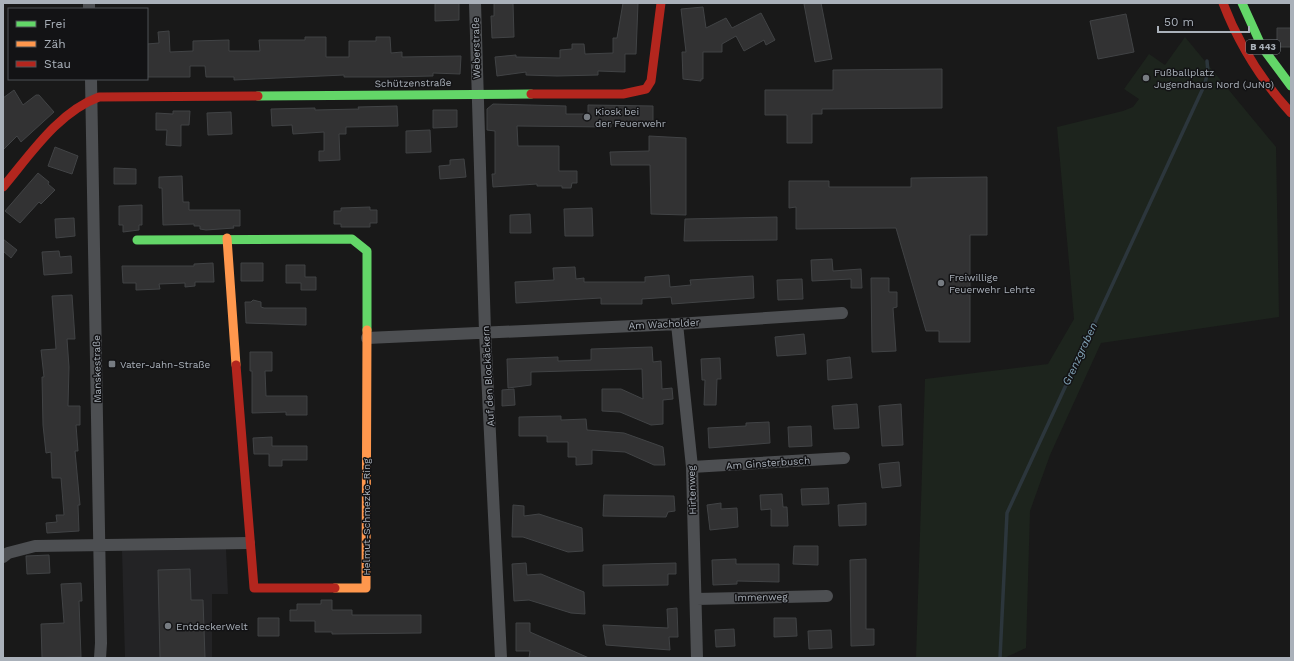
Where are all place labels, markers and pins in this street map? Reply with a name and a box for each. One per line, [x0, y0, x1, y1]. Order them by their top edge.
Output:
place label: Fußballplatz Jugendhaus Nord (JuNo) [1154, 67, 1274, 90]
marker: Fußballplatz Jugendhaus Nord (JuNo) [1141, 73, 1151, 83]
place label: Kiosk bei der Feuerwehr [595, 106, 666, 129]
marker: Kiosk bei der Feuerwehr [582, 112, 592, 122]
place label: Freiwillige Feuerwehr Lehrte [949, 272, 1036, 295]
marker: Freiwillige Feuerwehr Lehrte [936, 278, 946, 288]
marker: Vater-Jahn-Straße [107, 359, 117, 369]
place label: Vater-Jahn-Straße [120, 359, 210, 370]
marker: EntdeckerWelt [163, 621, 173, 631]
place label: EntdeckerWelt [176, 621, 248, 632]

